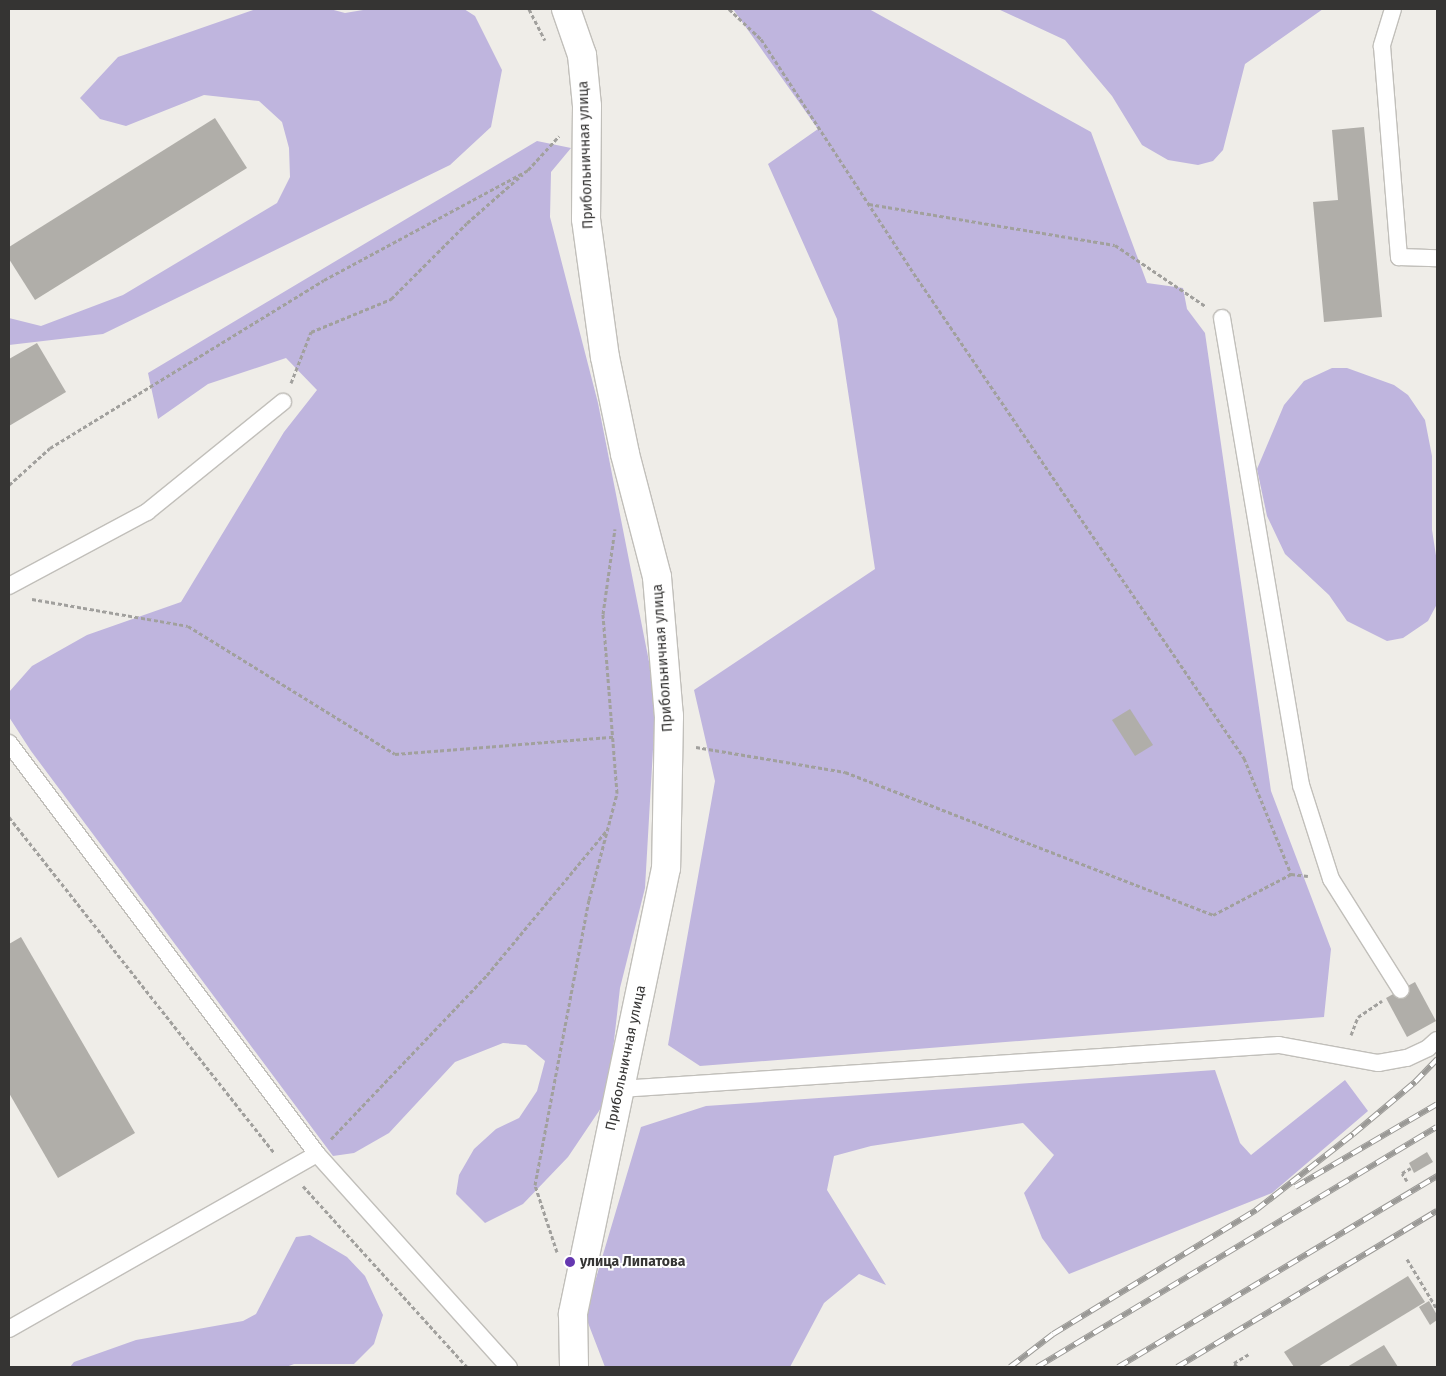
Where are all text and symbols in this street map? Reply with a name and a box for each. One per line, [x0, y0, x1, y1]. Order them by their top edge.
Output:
street label: Прибольничная улица [575, 81, 597, 229]
street label: Прибольничная улица [649, 583, 677, 733]
street label: Прибольничная улица [602, 984, 650, 1132]
place label: улица Липатова [580, 1254, 685, 1270]
marker: улица Липатова [564, 1256, 576, 1268]

